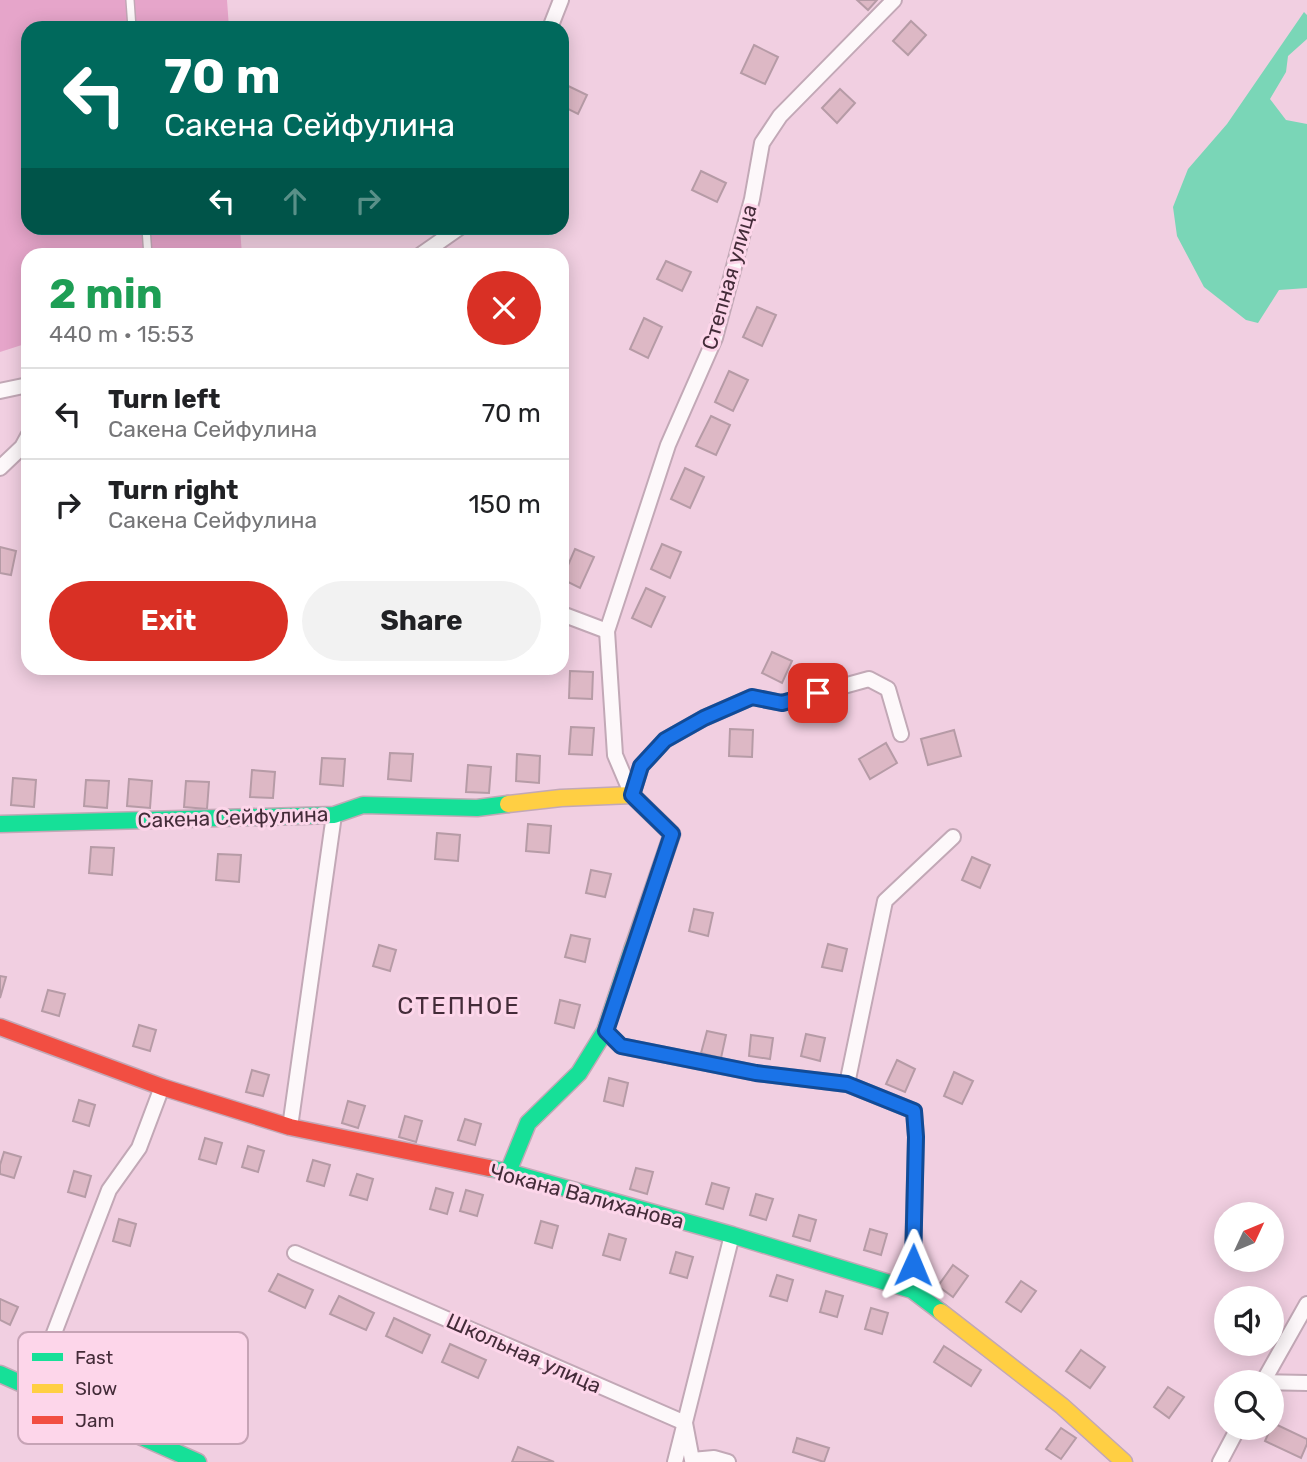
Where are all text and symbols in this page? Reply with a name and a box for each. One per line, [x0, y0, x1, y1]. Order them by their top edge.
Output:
text: 70 m [164, 47, 281, 105]
icon: left [49, 49, 140, 140]
text: Сакена Сейфулина [164, 106, 455, 144]
icon: left [203, 182, 241, 220]
icon: ahead [276, 182, 314, 220]
icon: right [349, 182, 387, 220]
street label: Степная улица [696, 201, 762, 353]
text: 2 min [49, 269, 163, 319]
button: close [467, 271, 541, 345]
text: 440 m · 15:53 [49, 320, 194, 348]
text: Turn left [108, 384, 220, 415]
icon: left [49, 395, 87, 433]
text: 70 m [482, 398, 541, 429]
text: Сакена Сейфулина [108, 415, 317, 443]
text: Turn right [108, 475, 238, 506]
icon: right [49, 486, 87, 524]
text: 150 m [468, 489, 541, 520]
text: Сакена Сейфулина [108, 506, 317, 534]
button: Exit [49, 581, 288, 661]
button: Share [302, 581, 541, 661]
pin [788, 663, 848, 723]
icon: arrive [799, 674, 837, 712]
street label: Сакена Сейфулина [137, 801, 329, 833]
district label: СТЕПНОЕ [397, 992, 521, 1020]
street label: Чокана Валиханова [487, 1158, 687, 1234]
north arrow [1214, 1202, 1284, 1272]
map controls [1214, 1202, 1284, 1440]
position arrow [876, 1228, 950, 1302]
button: sound [1214, 1286, 1284, 1356]
street label: Школьная улица [443, 1308, 605, 1398]
legend [18, 1332, 248, 1444]
text: Fast [75, 1346, 114, 1369]
button: search [1214, 1370, 1284, 1440]
text: Slow [75, 1377, 117, 1400]
text: Jam [75, 1409, 114, 1432]

